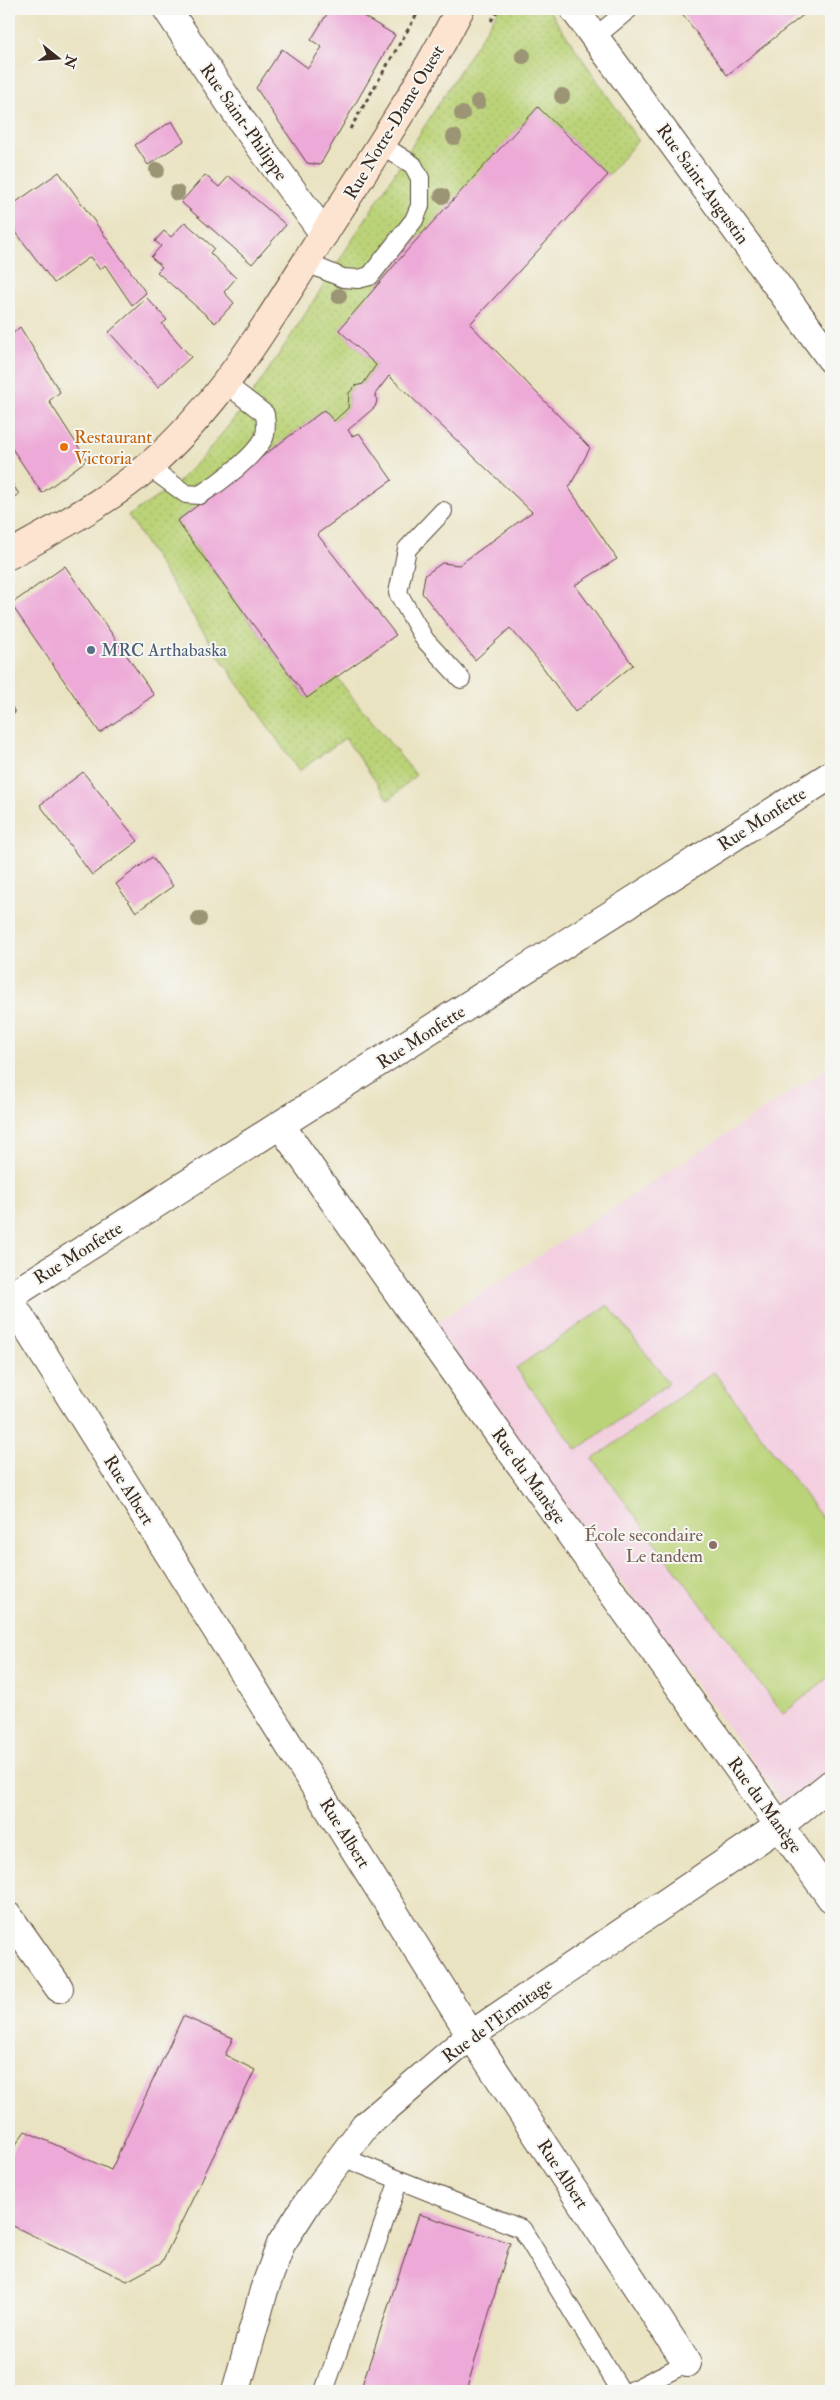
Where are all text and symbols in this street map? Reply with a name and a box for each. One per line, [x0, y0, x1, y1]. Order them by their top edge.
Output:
north arrow [32, 32, 82, 82]
street label: Rue Notre-Dame Ouest [339, 41, 450, 204]
text: N [60, 52, 80, 71]
street label: Rue Saint-Philippe [195, 59, 293, 186]
street label: Rue Saint-Augustin [651, 120, 754, 249]
place label: Restaurant Victoria [74, 426, 152, 470]
marker: Restaurant Victoria [58, 441, 70, 453]
place label: MRC Arthabaska [101, 639, 228, 662]
marker: MRC Arthabaska [85, 644, 97, 656]
street label: Rue Monfette [714, 782, 811, 857]
street label: Rue Monfette [373, 1000, 470, 1075]
street label: Rue Monfette [29, 1217, 128, 1290]
street label: Rue du Manège [486, 1424, 571, 1529]
street label: Rue Albert [98, 1451, 159, 1530]
place label: École secondaire Le tandem [584, 1524, 703, 1568]
marker: École secondaire Le tandem [707, 1539, 719, 1551]
street label: Rue du Manège [722, 1753, 807, 1858]
street label: Rue Albert [314, 1794, 375, 1873]
street label: Rue de l'Ermitage [438, 1972, 557, 2068]
street label: Rue Albert [532, 2135, 594, 2213]

